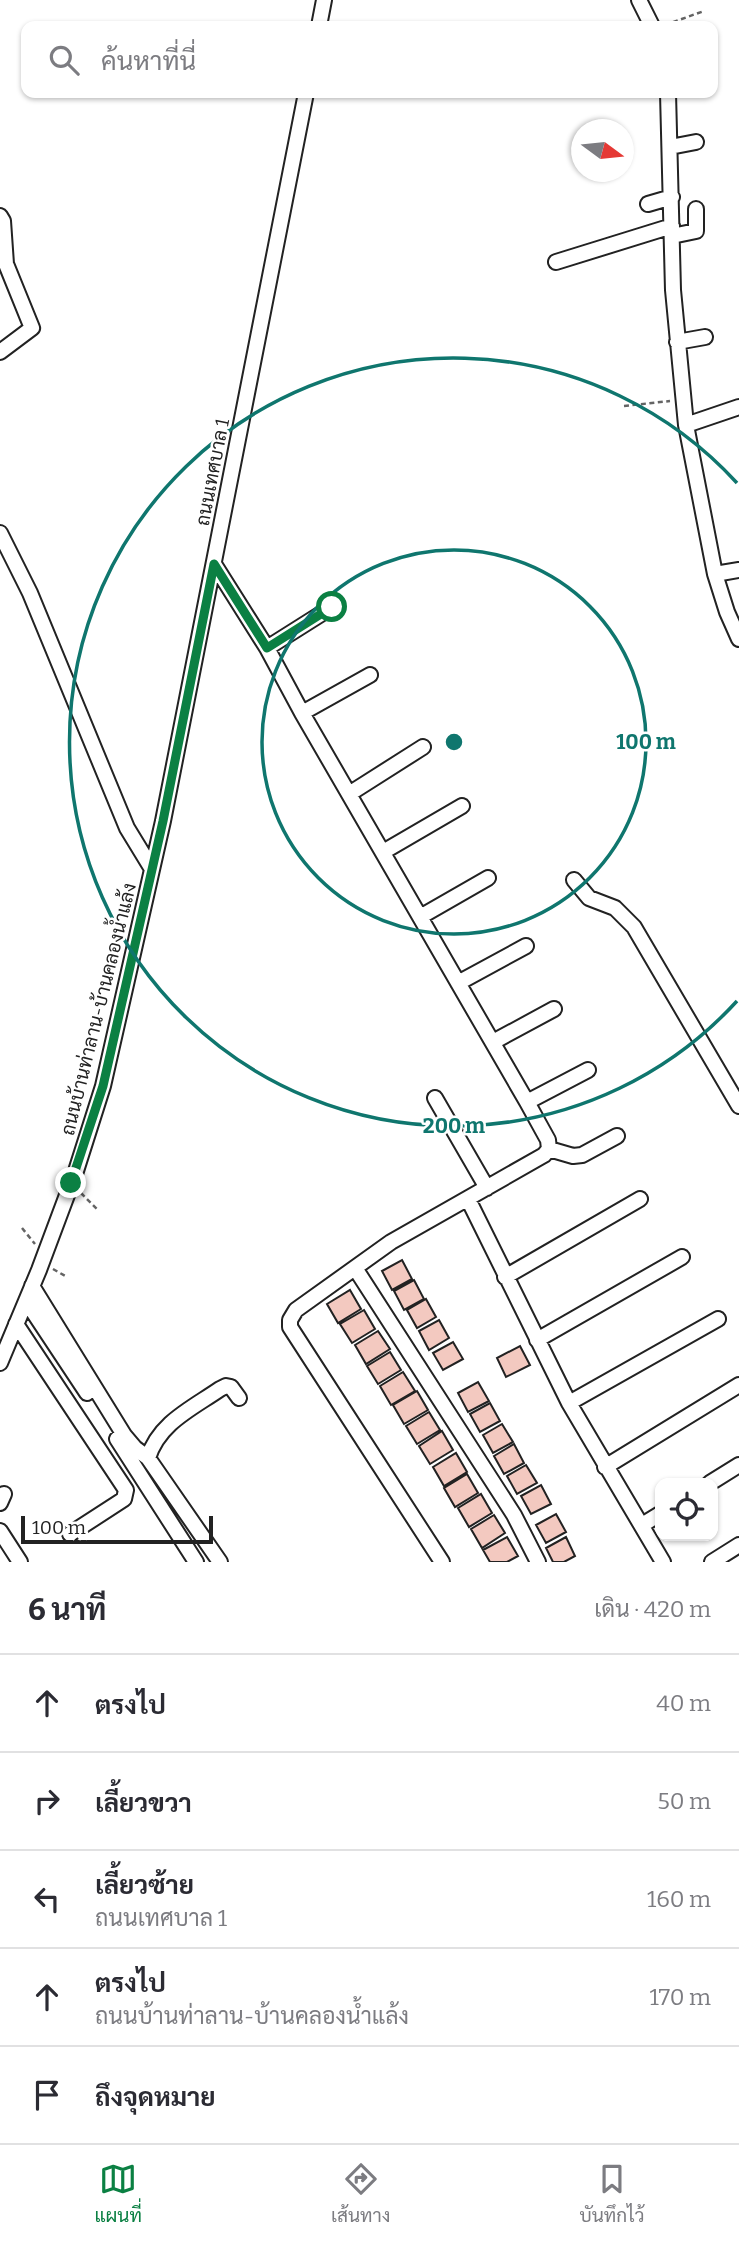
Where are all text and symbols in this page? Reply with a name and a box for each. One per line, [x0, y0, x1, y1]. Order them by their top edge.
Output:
search box [21, 21, 718, 98]
icon: search [45, 41, 83, 79]
text: ค้นหาที่นี่ [101, 46, 196, 77]
north arrow [571, 119, 634, 182]
street label: ถนนเทศบาล 1 [191, 416, 234, 528]
route start [316, 591, 347, 622]
text: 100 m [616, 729, 676, 755]
centre of rings [442, 730, 466, 754]
street label: ถนนบ้านท่าลาน-บ้านคลองน้ำแล้ง [52, 880, 141, 1138]
text: 200 m [423, 1113, 485, 1139]
route end [55, 1167, 86, 1198]
map controls [655, 1478, 718, 1541]
button: locate [655, 1478, 718, 1541]
scale bar [21, 1513, 214, 1545]
text: 100 m [32, 1516, 86, 1539]
text: 6 นาที [28, 1592, 106, 1628]
text: เดิน · 420 m [594, 1595, 711, 1623]
icon: ahead [28, 1684, 66, 1722]
text: 40 m [656, 1689, 711, 1717]
text: ตรงไป [95, 1690, 166, 1721]
icon: right [28, 1782, 66, 1820]
text: 50 m [657, 1787, 711, 1815]
text: เลี้ยวขวา [95, 1788, 192, 1819]
text: เลี้ยวซ้าย [95, 1870, 194, 1901]
icon: left [28, 1880, 66, 1918]
text: 160 m [647, 1885, 711, 1913]
text: ถนนเทศบาล 1 [95, 1904, 227, 1932]
text: ตรงไป [95, 1968, 166, 1999]
icon: ahead [28, 1978, 66, 2016]
text: 170 m [649, 1983, 711, 2011]
text: ถนนบ้านท่าลาน-บ้านคลองน้ำแล้ง [95, 2002, 409, 2030]
icon: arrive [28, 2076, 66, 2114]
text: ถึงจุดหมาย [95, 2082, 216, 2113]
tab: แผนที่ [95, 2160, 142, 2227]
tab: เส้นทาง [331, 2160, 390, 2227]
tab: บันทึกไว้ [579, 2160, 644, 2227]

